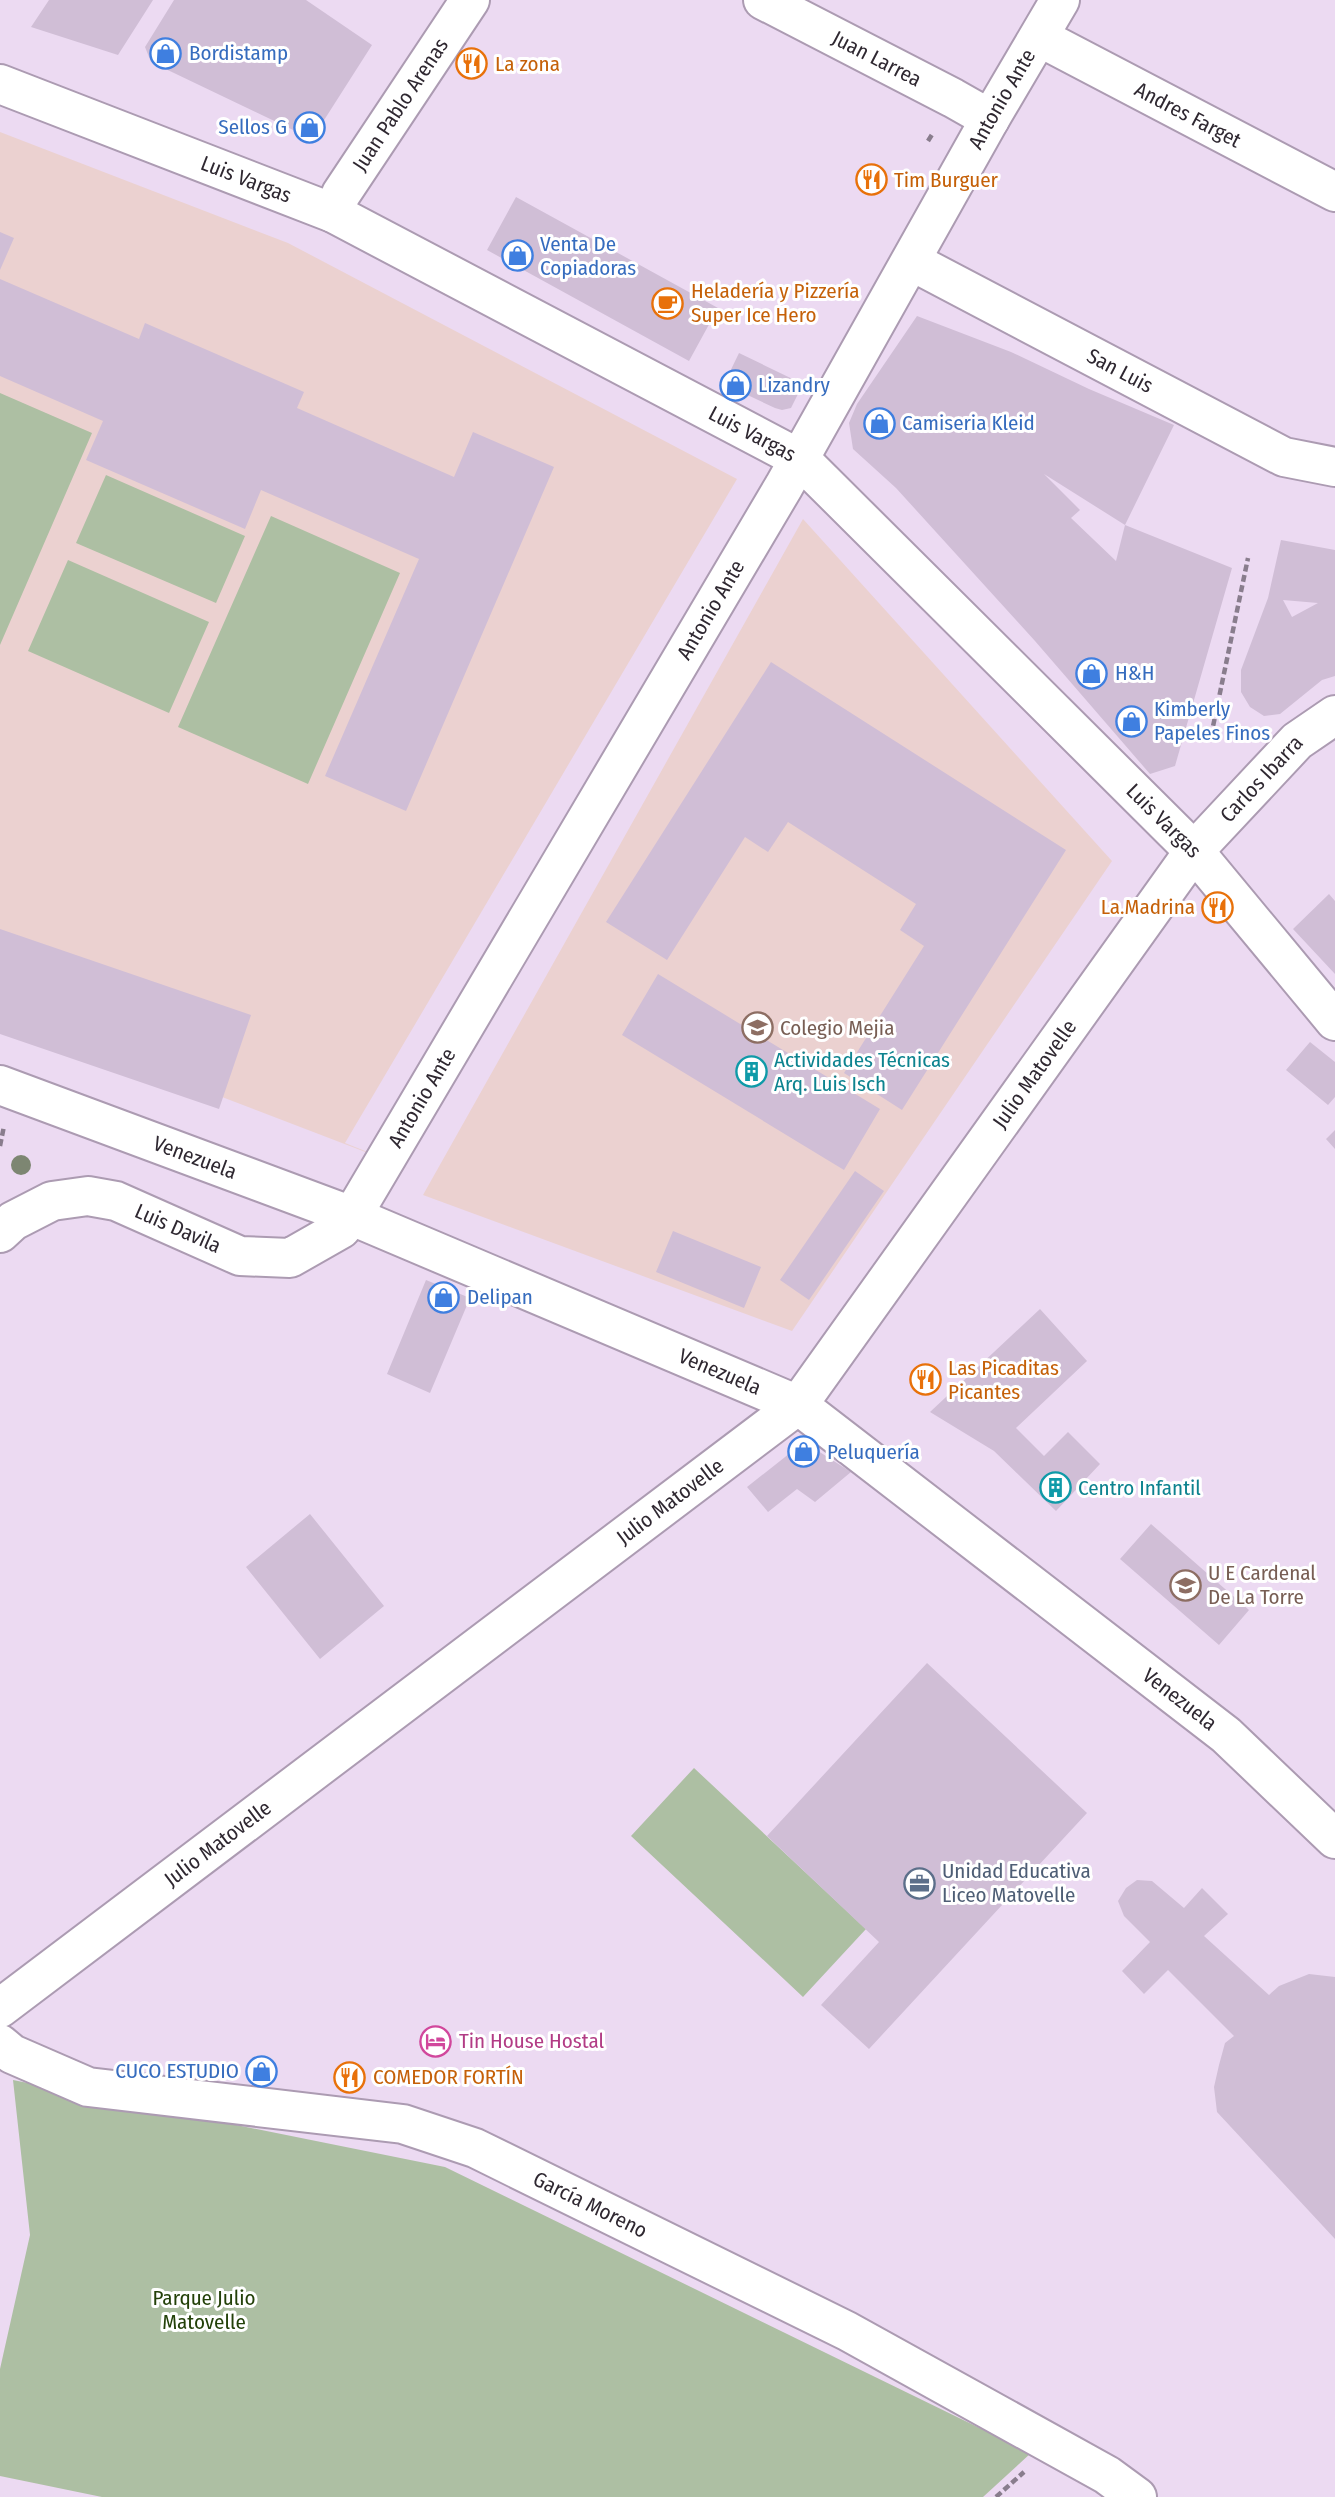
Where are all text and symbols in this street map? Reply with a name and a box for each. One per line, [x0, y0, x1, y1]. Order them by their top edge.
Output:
street label: Juan Larrea [828, 25, 926, 92]
street label: Juan Pablo Arenas [347, 33, 454, 176]
shop icon: Bordistamp [149, 36, 183, 70]
place label: Bordistamp [189, 40, 288, 66]
street label: Antonio Ante [963, 45, 1041, 154]
restaurant icon: La zona [455, 47, 489, 81]
place label: La zona [495, 51, 560, 77]
street label: Andres Farget [1130, 76, 1246, 154]
shop icon: Sellos G [293, 110, 327, 144]
place label: Sellos G [218, 114, 287, 140]
street label: Luis Vargas [197, 150, 295, 209]
restaurant icon: Tim Burguer [854, 163, 888, 197]
place label: Tim Burguer [894, 167, 999, 193]
place label: Venta De Copiadoras [540, 231, 636, 281]
shop icon: Venta De Copiadoras [500, 239, 534, 273]
place label: Heladería y Pizzería Super Ice Hero [691, 278, 860, 328]
cafe icon: Heladería y Pizzería Super Ice Hero [651, 286, 685, 320]
street label: San Luis [1082, 343, 1157, 399]
shop icon: Lizandry [718, 368, 752, 402]
place label: Lizandry [758, 372, 831, 398]
street label: Luis Vargas [704, 400, 800, 468]
shop icon: Camiseria Kleid [862, 406, 896, 440]
place label: Camiseria Kleid [902, 410, 1035, 436]
street label: Antonio Ante [671, 555, 750, 664]
shop icon: H&H [1075, 656, 1109, 690]
place label: H&H [1115, 660, 1154, 686]
place label: Kimberly Papeles Finos [1154, 696, 1270, 746]
shop icon: Kimberly Papeles Finos [1114, 704, 1148, 738]
street label: Carlos Ibarra [1215, 730, 1308, 828]
street label: Luis Vargas [1121, 778, 1207, 863]
restaurant icon: La.Madrina [1201, 890, 1235, 924]
place label: La.Madrina [1101, 894, 1195, 920]
school or university icon: Colegio Mejia [740, 1011, 774, 1045]
place label: Colegio Mejia [780, 1015, 894, 1041]
street label: Julio Matovelle [987, 1015, 1082, 1133]
street label: Antonio Ante [382, 1043, 461, 1152]
place label: Actividades Técnicas Arq. Luis Isch [774, 1047, 950, 1097]
building icon: Actividades Técnicas Arq. Luis Isch [734, 1055, 768, 1089]
street label: Venezuela [150, 1130, 240, 1185]
street label: Luis Davila [131, 1198, 225, 1259]
shop icon: Delipan [427, 1280, 461, 1314]
place label: Delipan [467, 1284, 533, 1310]
street label: Venezuela [675, 1343, 765, 1401]
place label: Las Picaditas Picantes [948, 1355, 1059, 1405]
restaurant icon: Las Picaditas Picantes [908, 1363, 942, 1397]
shop icon: Peluquería [787, 1435, 821, 1469]
place label: Peluquería [827, 1439, 920, 1465]
street label: Julio Matovelle [612, 1453, 729, 1550]
building icon: Centro Infantil [1038, 1471, 1072, 1505]
place label: Centro Infantil [1078, 1475, 1201, 1501]
place label: U E Cardenal De La Torre [1208, 1560, 1316, 1610]
school or university icon: U E Cardenal De La Torre [1168, 1568, 1202, 1602]
street label: Venezuela [1137, 1662, 1222, 1736]
street label: Julio Matovelle [159, 1795, 276, 1892]
place label: Unidad Educativa Liceo Matovelle [942, 1858, 1091, 1908]
office icon: Unidad Educativa Liceo Matovelle [902, 1866, 936, 1900]
hotel icon: Tin House Hostal [419, 2024, 453, 2058]
place label: Tin House Hostal [459, 2028, 605, 2054]
shop icon: CUCO ESTUDIO [245, 2054, 279, 2088]
place label: CUCO ESTUDIO [115, 2058, 239, 2084]
restaurant icon: COMEDOR FORTÍN [333, 2060, 367, 2094]
place label: COMEDOR FORTÍN [373, 2064, 524, 2090]
street label: García Moreno [529, 2166, 652, 2244]
park label: Parque Julio Matovelle [152, 2285, 256, 2335]

